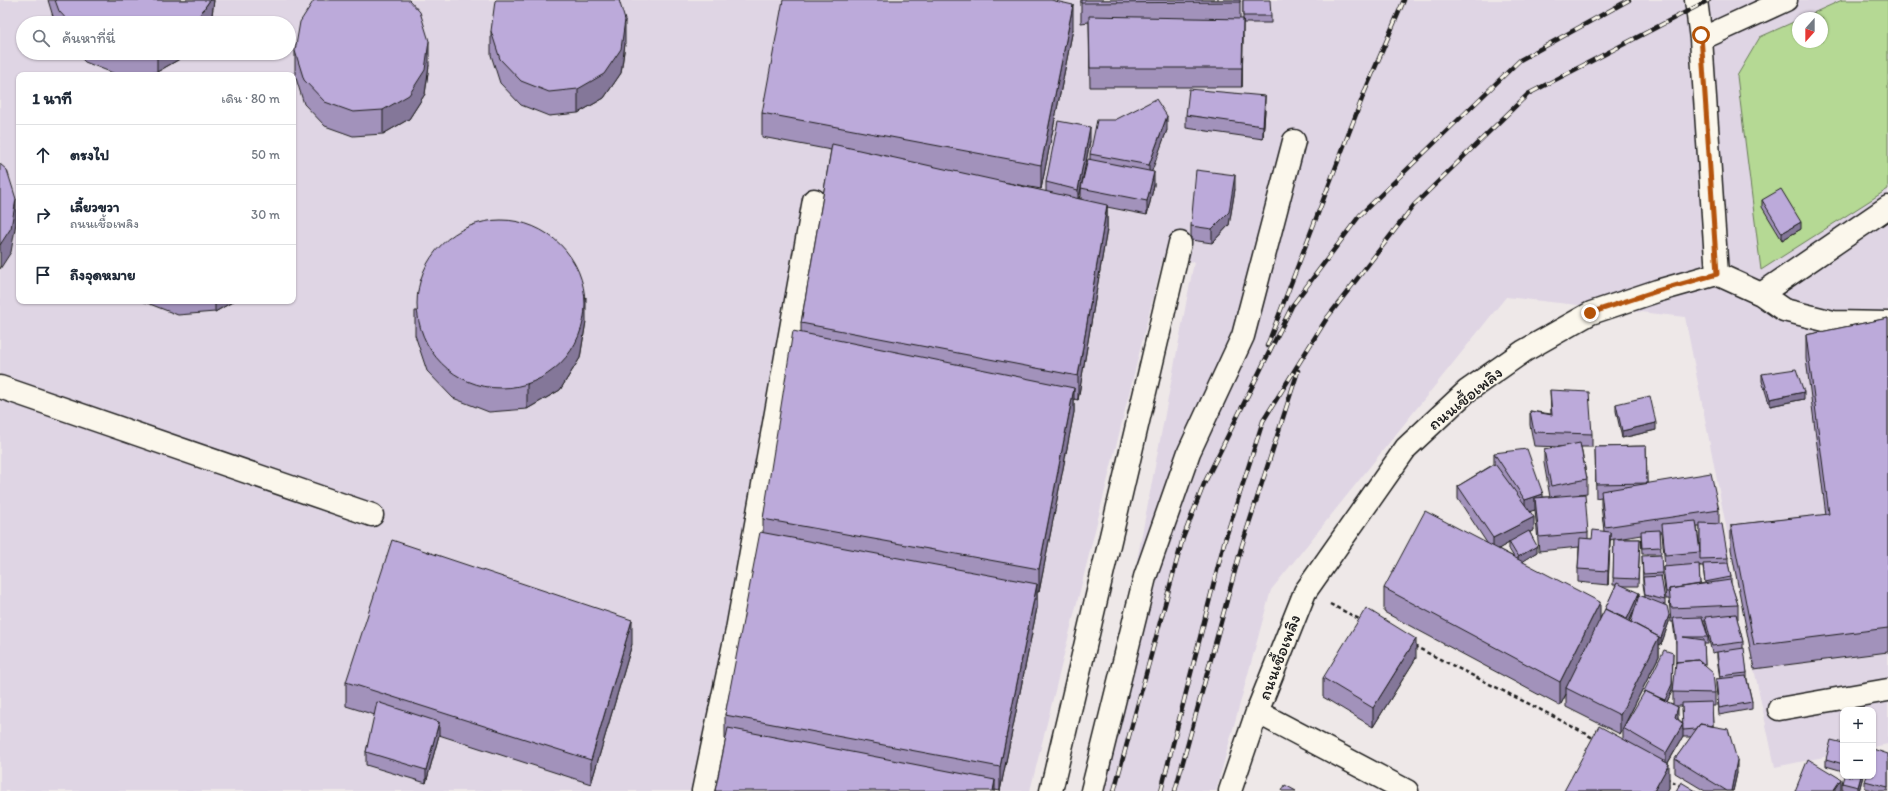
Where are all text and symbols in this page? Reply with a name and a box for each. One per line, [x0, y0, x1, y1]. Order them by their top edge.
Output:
north arrow [1792, 12, 1828, 48]
search box [16, 16, 296, 60]
route start [1692, 26, 1710, 44]
icon: search [30, 27, 52, 49]
text: ค้นหาที่นี่ [62, 29, 115, 47]
text: 1 นาที [32, 88, 72, 108]
text: เดิน · 80 m [221, 91, 280, 106]
icon: ahead [32, 144, 54, 166]
text: ตรงไป [70, 146, 109, 164]
text: 50 m [251, 147, 280, 162]
text: เลี้ยวขวา [70, 198, 120, 216]
icon: right [32, 204, 54, 226]
text: 30 m [251, 207, 280, 222]
text: ถนนเชื้อเพลิง [70, 216, 139, 231]
icon: arrive [32, 264, 54, 286]
text: ถึงจุดหมาย [70, 266, 136, 284]
route end [1581, 304, 1599, 322]
street label: ถนนเชื้อเพลิง [1424, 362, 1506, 434]
street label: ถนนเชื้อเพลิง [1254, 611, 1304, 703]
map controls [1840, 707, 1876, 779]
button: + [1840, 707, 1876, 743]
button: − [1840, 743, 1876, 779]

